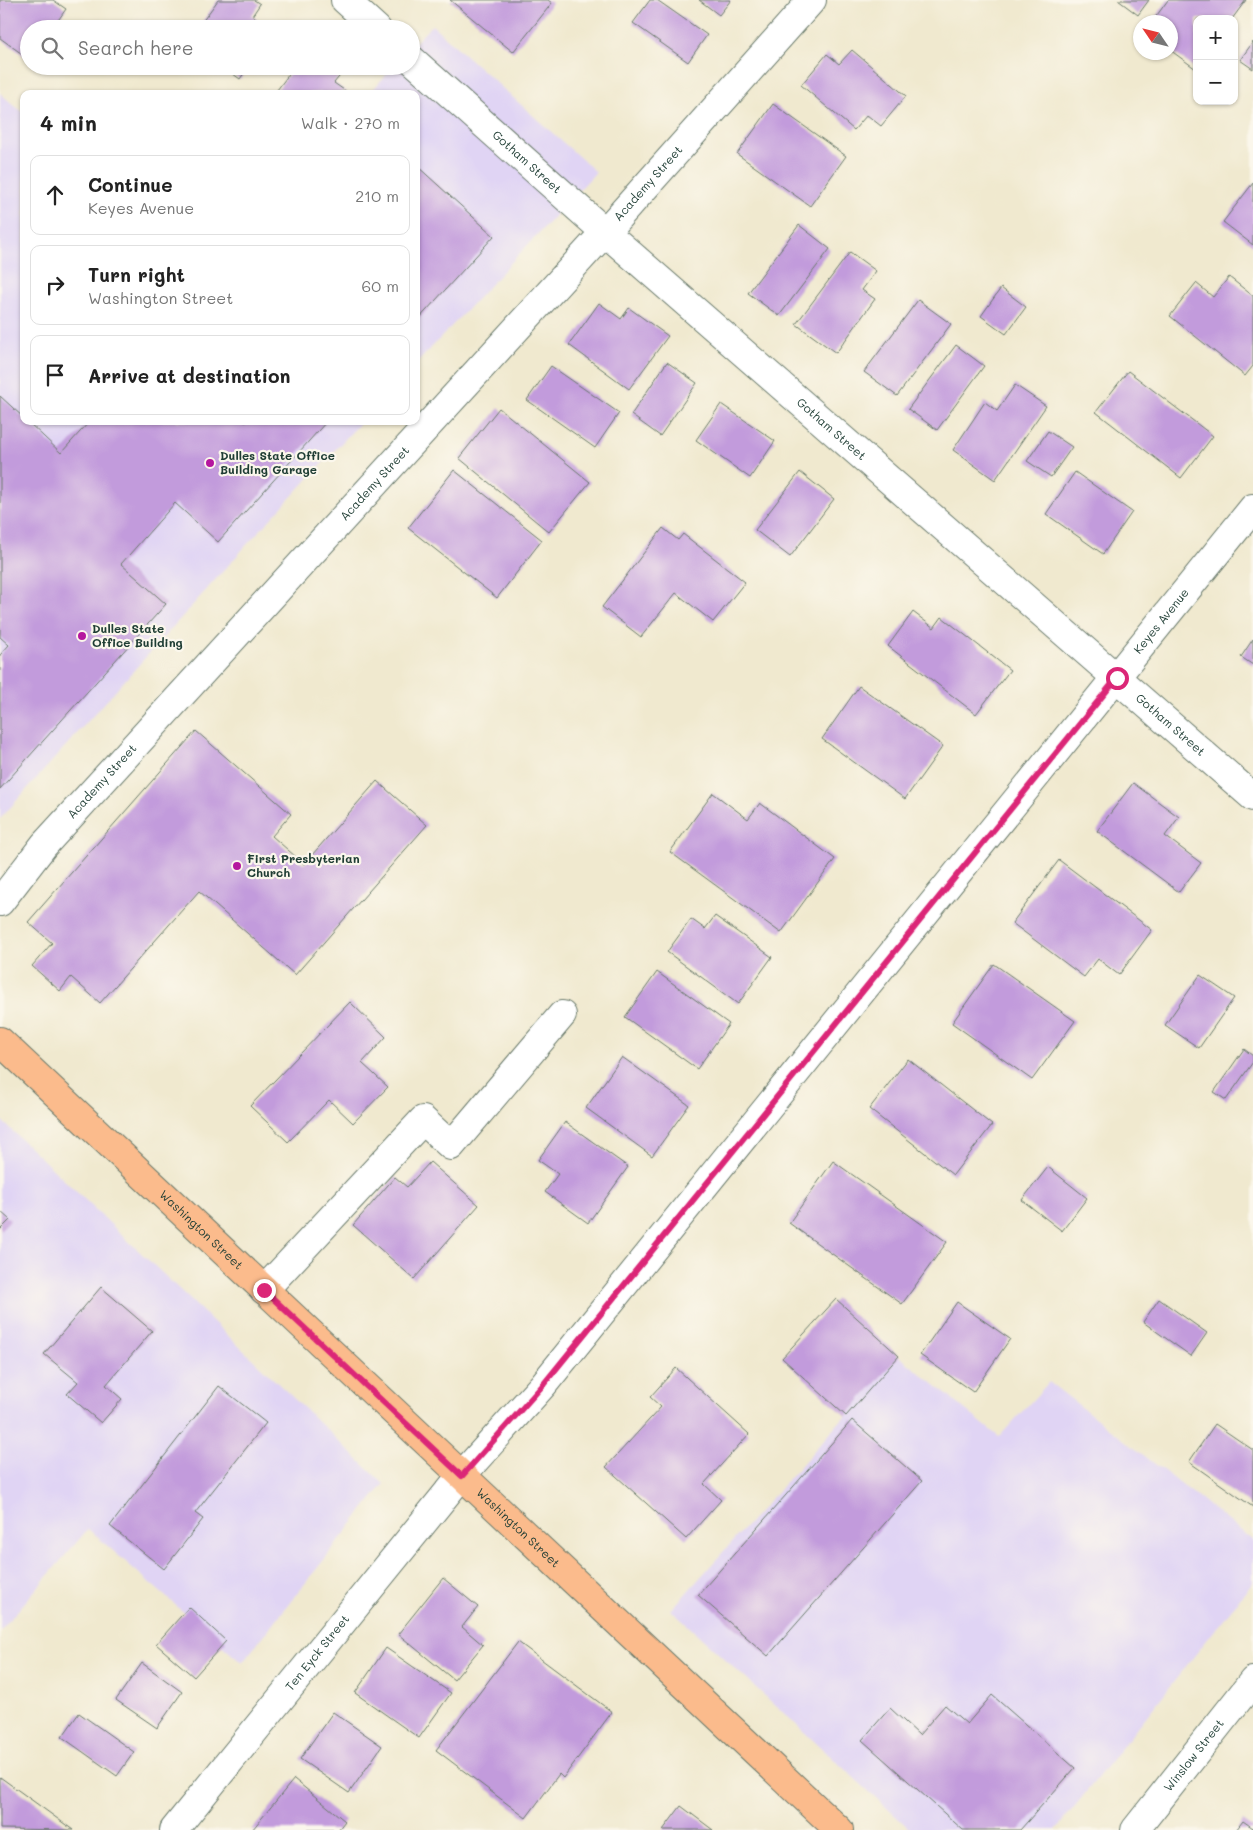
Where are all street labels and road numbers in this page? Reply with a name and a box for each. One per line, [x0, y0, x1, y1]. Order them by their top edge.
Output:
street label: Gotham Street [489, 126, 565, 196]
street label: Academy Street [610, 142, 685, 224]
street label: Gotham Street [794, 394, 870, 463]
street label: Academy Street [336, 442, 412, 524]
street label: Keyes Avenue [1129, 585, 1192, 657]
street label: Gotham Street [1133, 689, 1209, 759]
street label: Academy Street [63, 740, 140, 822]
street label: Washington Street [157, 1186, 247, 1273]
street label: Washington Street [473, 1484, 564, 1571]
street label: Ten Eyck Street [281, 1611, 352, 1694]
street label: Winslow Street [1160, 1715, 1227, 1794]

